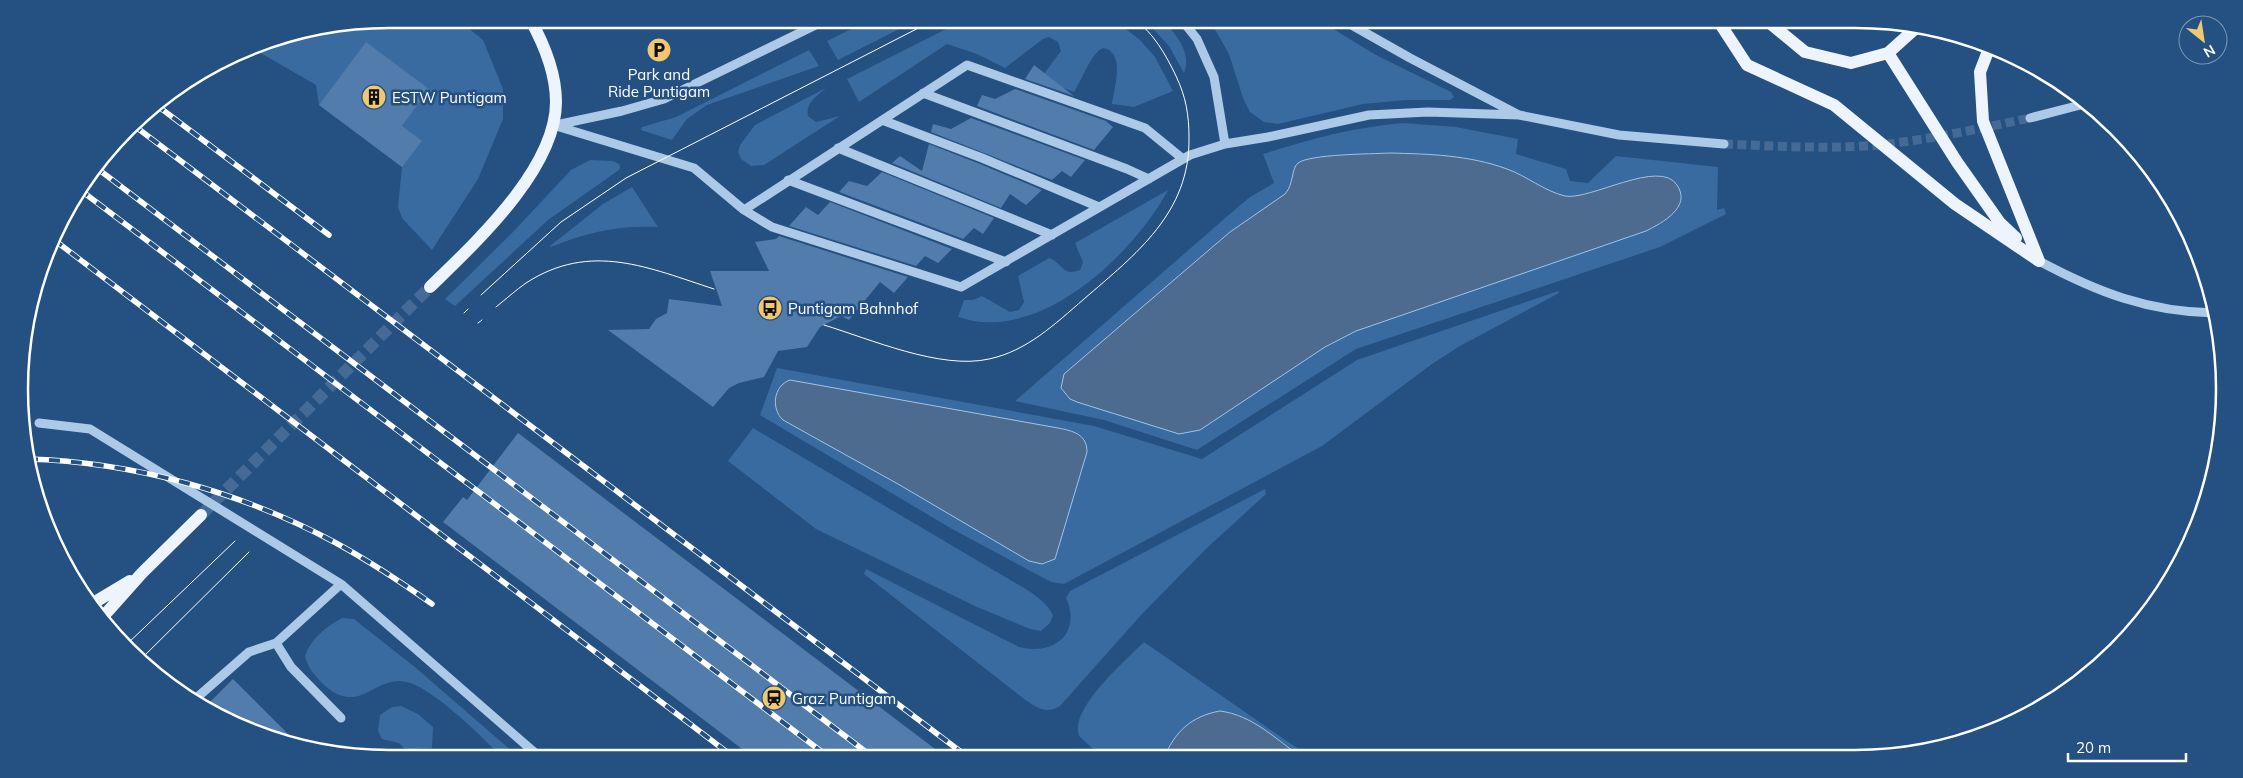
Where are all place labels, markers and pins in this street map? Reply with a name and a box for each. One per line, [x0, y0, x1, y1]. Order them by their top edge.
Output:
parking icon: Park and Ride Puntigam [646, 37, 672, 63]
place label: Park and Ride Puntigam [608, 65, 710, 101]
building icon: ESTW Puntigam [361, 84, 387, 110]
place label: ESTW Puntigam [392, 88, 507, 107]
bus stop icon: Puntigam Bahnhof [757, 295, 783, 321]
place label: Puntigam Bahnhof [788, 299, 919, 318]
station icon: Graz Puntigam [761, 685, 787, 711]
place label: Graz Puntigam [792, 689, 896, 708]

